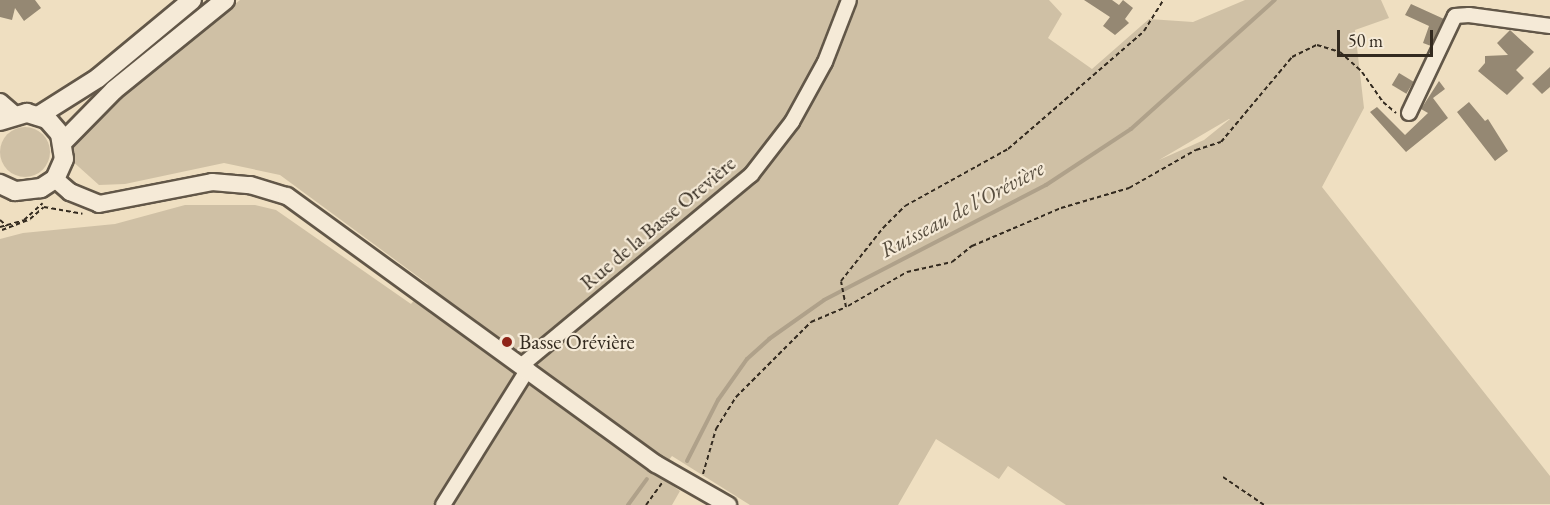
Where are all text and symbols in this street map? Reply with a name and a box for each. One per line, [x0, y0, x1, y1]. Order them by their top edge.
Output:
scale bar [1340, 18, 1436, 56]
text: 50 m [1348, 29, 1383, 52]
street label: Rue de la Basse Orevière [575, 151, 741, 295]
water label: Ruisseau de l'Orévière [875, 155, 1049, 263]
place label: Basse Orévière [519, 329, 635, 355]
marker: Basse Orévière [500, 335, 514, 349]

